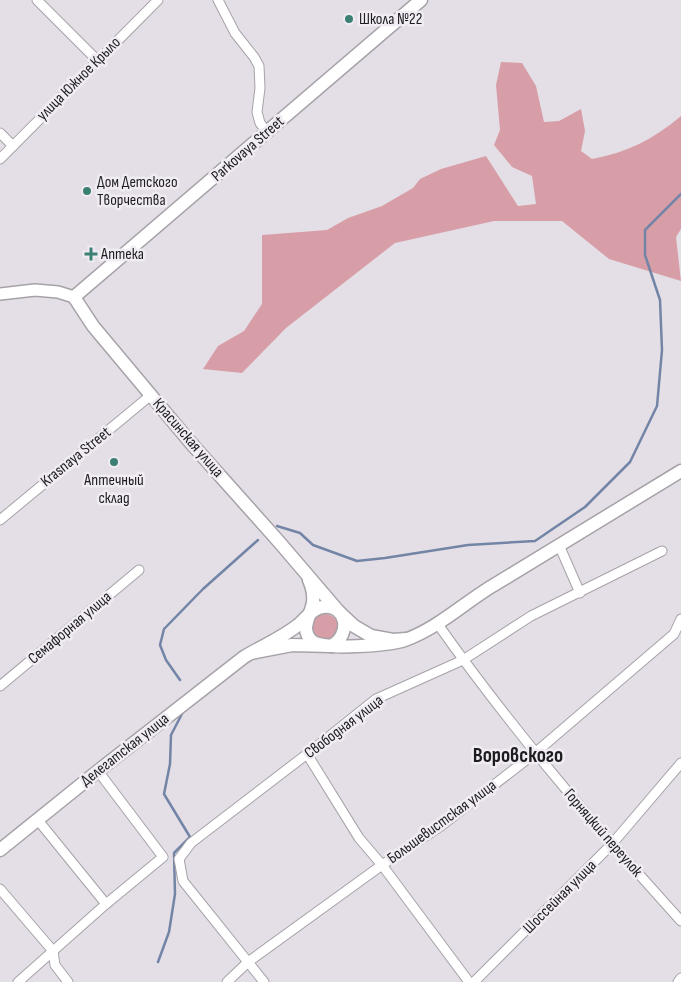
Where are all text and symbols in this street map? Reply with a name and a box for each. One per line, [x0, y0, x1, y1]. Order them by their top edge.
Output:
place label: Школа №22 [359, 10, 422, 29]
marker: Школа №22 [343, 13, 355, 25]
street label: улица Южное Крыло [33, 33, 125, 125]
street label: Parkovaya Street [208, 112, 288, 186]
place label: Дом Детского Творчества [97, 173, 178, 210]
marker: Дом Детского Творчества [81, 185, 93, 197]
place label: Аптека [100, 245, 144, 264]
marker: Аптека [85, 248, 97, 260]
street label: Красинская улица [149, 395, 227, 481]
street label: Krasnaya Street [37, 423, 115, 491]
marker: Аптечный склад [108, 456, 120, 468]
place label: Аптечный склад [83, 471, 144, 508]
street label: Семафорная улица [25, 588, 115, 668]
street label: Свободная улица [301, 691, 387, 763]
street label: Делегатская улица [77, 710, 173, 790]
district label: Воровского [473, 743, 563, 768]
street label: Большевистская улица [384, 776, 500, 868]
street label: Горняцкий переулок [560, 785, 647, 882]
street label: Шоссейная улица [519, 856, 601, 938]

